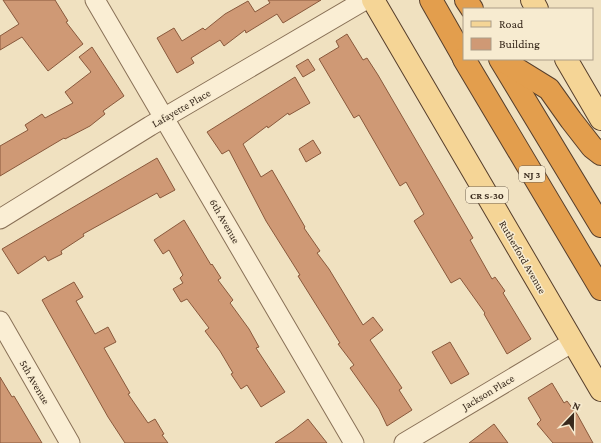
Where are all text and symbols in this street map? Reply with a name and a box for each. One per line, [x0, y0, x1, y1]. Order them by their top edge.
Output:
legend [463, 8, 593, 60]
text: Road [499, 17, 524, 31]
text: Building [499, 37, 540, 51]
street label: Lafayette Place [150, 86, 213, 130]
road number: NJ 3 [519, 166, 545, 182]
road number: CR S-30 [466, 187, 508, 203]
street label: 6th Avenue [207, 197, 243, 246]
street label: Rutherford Avenue [497, 218, 549, 296]
street label: 5th Avenue [18, 358, 53, 406]
street label: Jackson Place [459, 372, 517, 414]
north arrow [553, 395, 593, 435]
text: N [571, 399, 583, 413]

